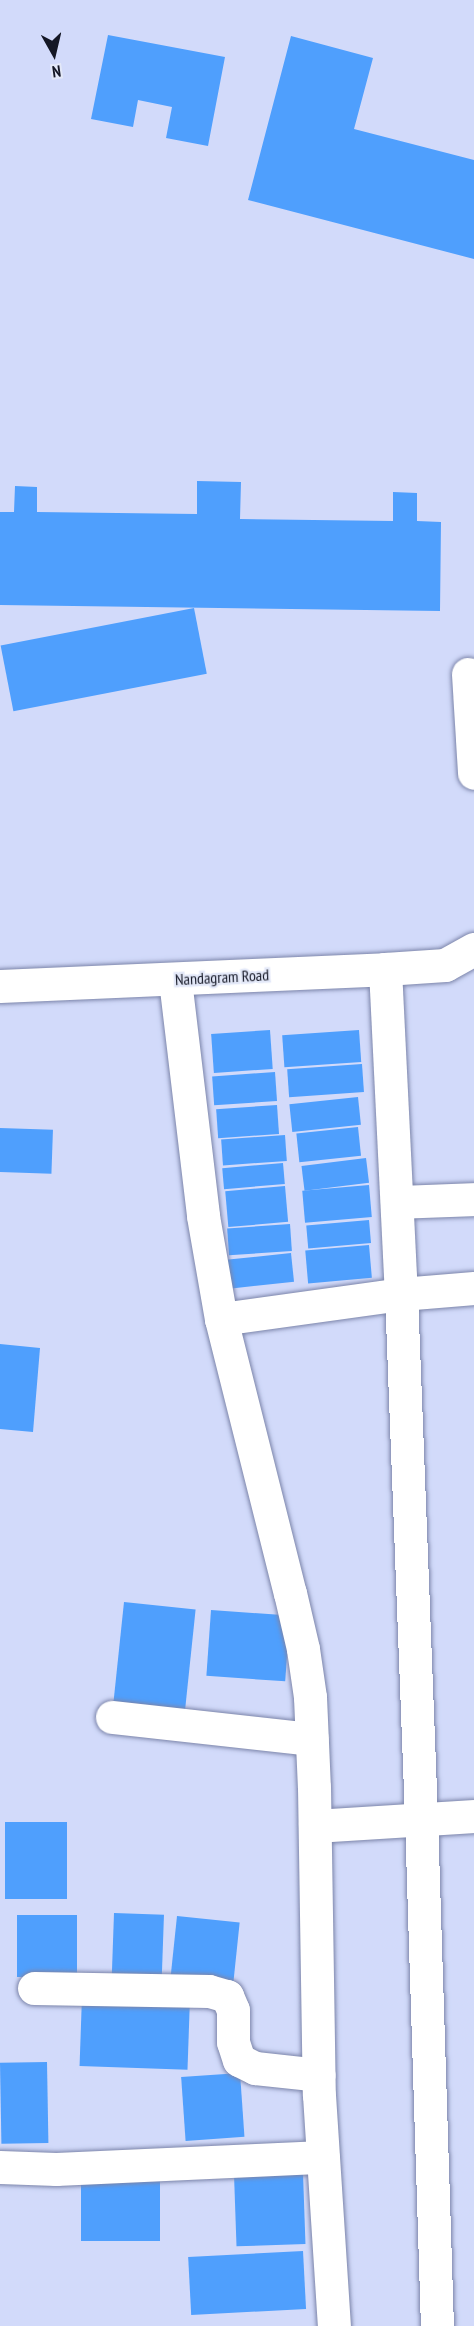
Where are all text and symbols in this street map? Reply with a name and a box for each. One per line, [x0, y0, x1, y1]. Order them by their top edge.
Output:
north arrow [24, 24, 84, 84]
text: N [51, 61, 62, 82]
street label: Nandagram Road [174, 965, 270, 989]

